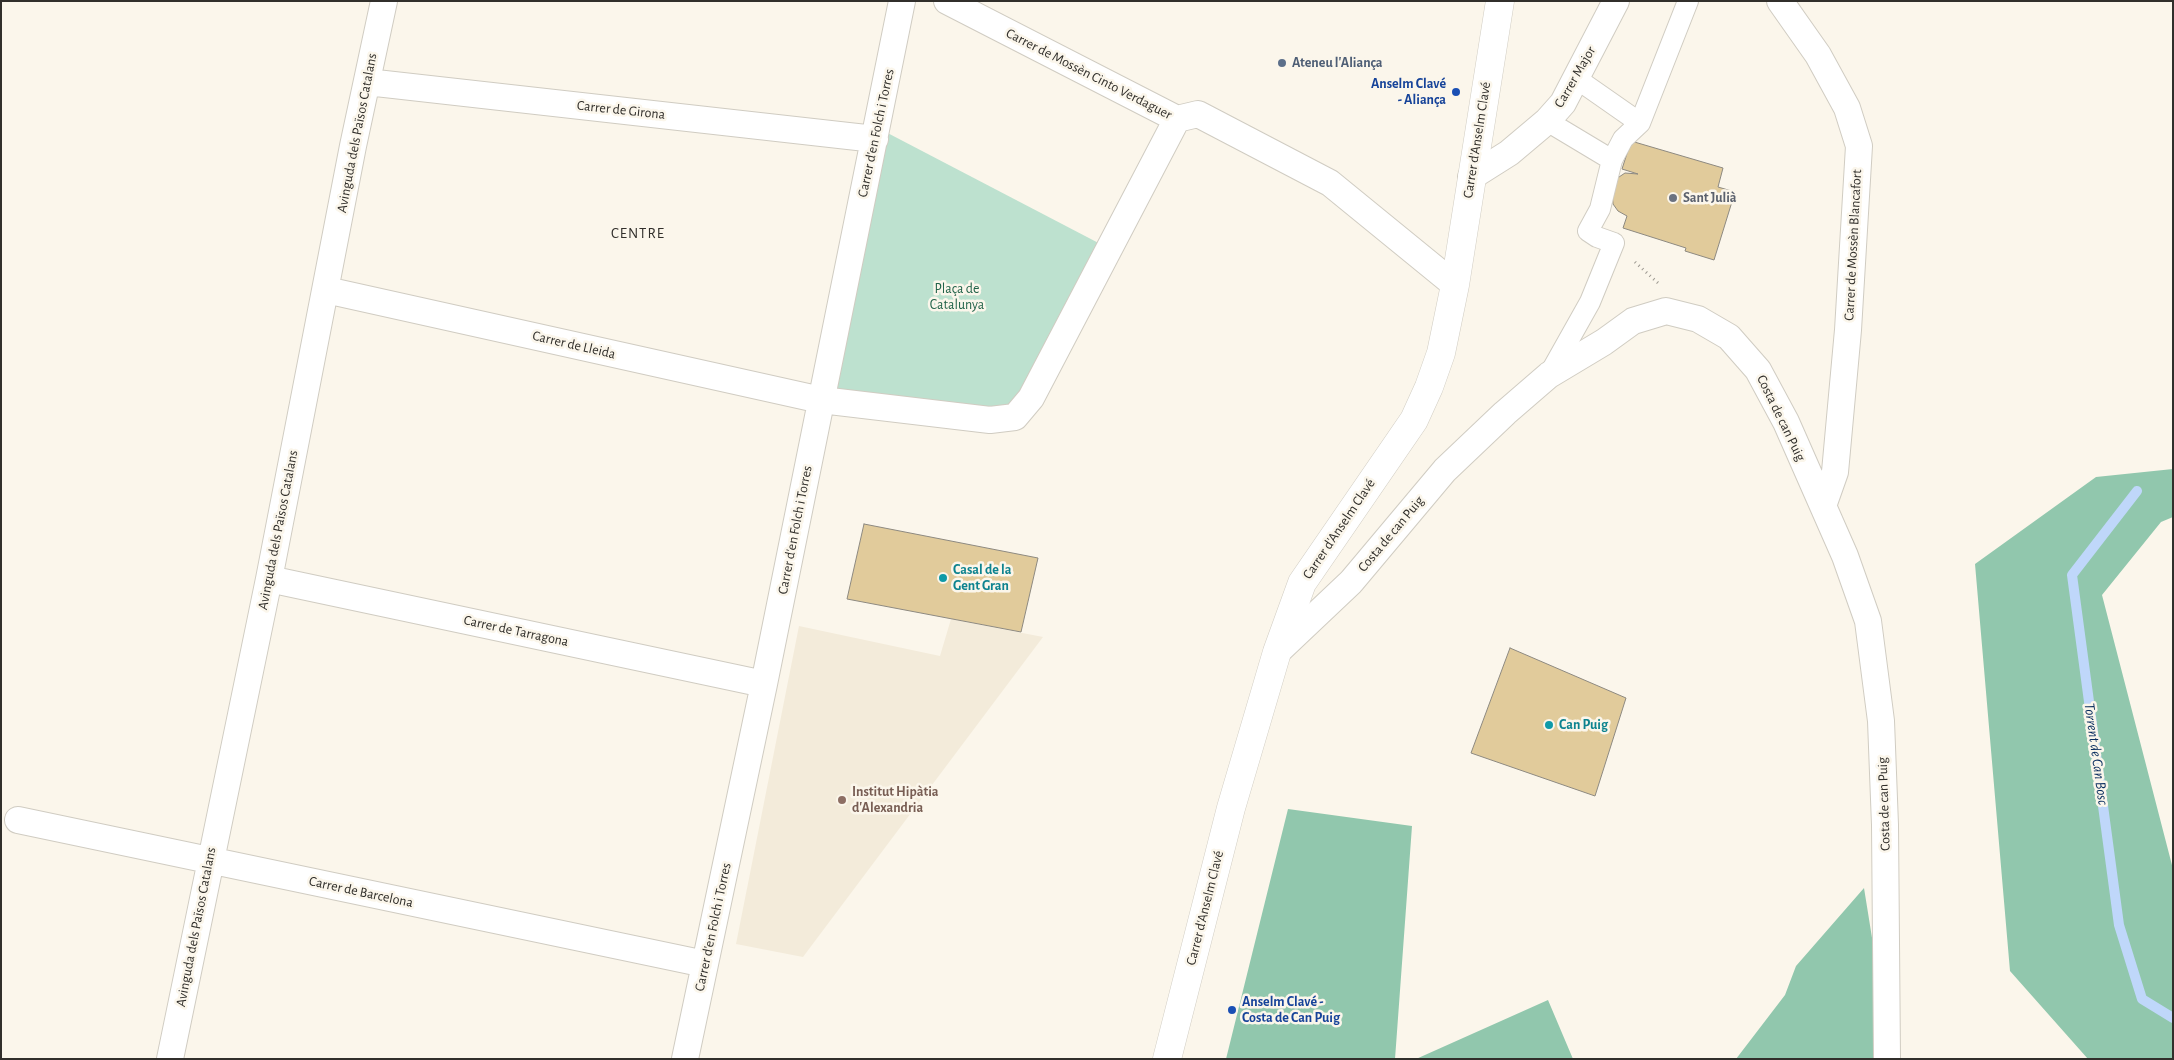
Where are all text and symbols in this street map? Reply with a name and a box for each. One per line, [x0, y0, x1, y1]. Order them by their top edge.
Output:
street label: Carrer de Mossèn Cinto Verdaguer [1003, 25, 1175, 123]
street label: Carrer Major [1551, 43, 1599, 111]
street label: Avinguda dels Països Catalans [333, 52, 381, 214]
place label: Ateneu l'Aliança [1292, 55, 1383, 71]
marker: Ateneu l'Aliança [1276, 57, 1288, 69]
street label: Carrer d'en Folch i Torres [854, 67, 898, 199]
place label: Anselm Clavé - Aliança [1371, 76, 1446, 108]
street label: Carrer d'Anselm Clavé [1460, 81, 1494, 199]
marker: Anselm Clavé - Aliança [1450, 86, 1462, 98]
street label: Carrer de Girona [576, 97, 666, 123]
street label: Carrer de Mossèn Blancafort [1841, 169, 1865, 321]
place label: Sant Julià [1683, 190, 1737, 206]
marker: Sant Julià [1667, 192, 1679, 204]
district label: CENTRE [610, 224, 666, 242]
park label: Plaça de Catalunya [930, 281, 984, 314]
street label: Carrer de Lleida [531, 327, 617, 363]
street label: Costa de can Puig [1753, 372, 1809, 464]
street label: Avinguda dels Països Catalans [254, 449, 302, 611]
street label: Carrer d'en Folch i Torres [774, 464, 816, 596]
street label: Carrer d'Anselm Clavé [1299, 476, 1379, 582]
street label: Costa de can Puig [1354, 493, 1428, 575]
place label: Casal de la Gent Gran [953, 562, 1011, 594]
marker: Casal de la Gent Gran [937, 572, 949, 584]
street label: Carrer de Tarragona [462, 612, 570, 650]
water label: Torrent de Can Bosc [2080, 702, 2112, 806]
place label: Can Puig [1559, 717, 1608, 733]
marker: Can Puig [1543, 719, 1555, 731]
street label: Costa de can Puig [1874, 757, 1894, 851]
place label: Institut Hipàtia d'Alexandria [852, 784, 939, 816]
marker: Institut Hipàtia d'Alexandria [836, 794, 848, 806]
street label: Avinguda dels Països Catalans [172, 846, 220, 1008]
street label: Carrer d'Anselm Clavé [1183, 849, 1227, 967]
street label: Carrer d'en Folch i Torres [691, 861, 735, 993]
street label: Carrer de Barcelona [307, 873, 415, 911]
place label: Anselm Clavé - Costa de Can Puig [1242, 994, 1340, 1026]
marker: Anselm Clavé - Costa de Can Puig [1226, 1004, 1238, 1016]

